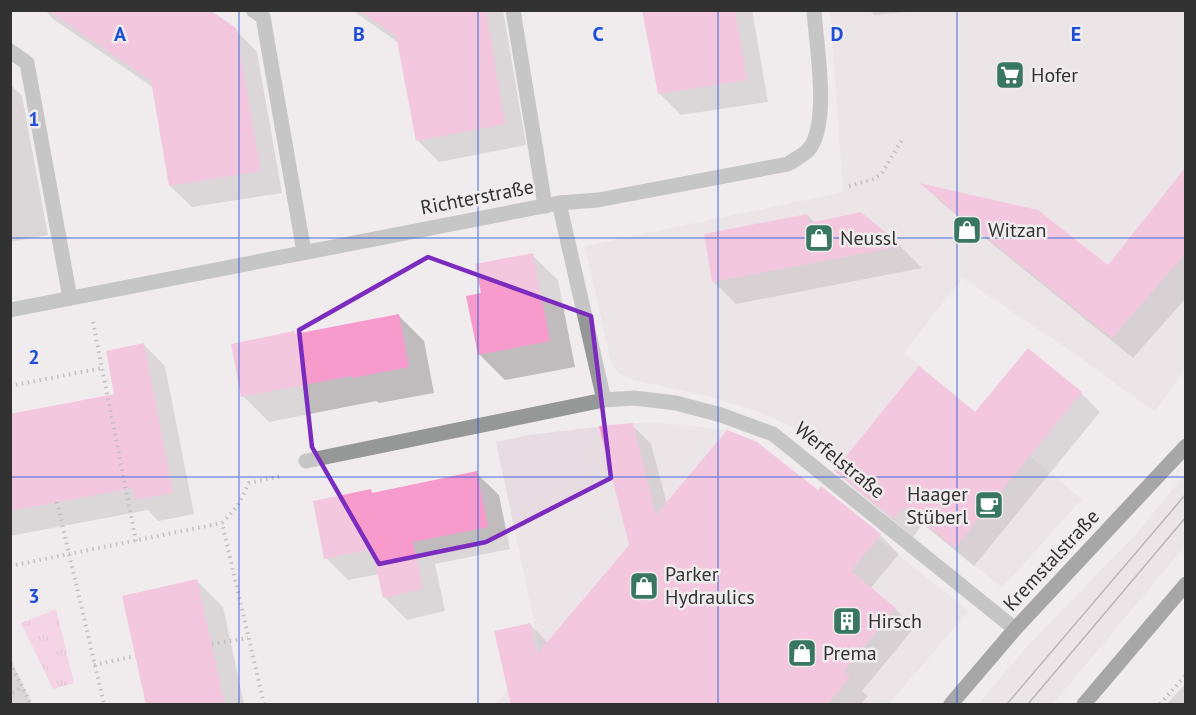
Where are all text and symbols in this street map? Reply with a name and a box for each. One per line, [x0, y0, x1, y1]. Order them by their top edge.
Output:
text: A [114, 21, 127, 47]
text: B [353, 21, 365, 47]
text: C [592, 21, 604, 47]
text: D [831, 21, 844, 47]
text: E [1071, 21, 1081, 47]
supermarket icon: Hofer [994, 59, 1026, 91]
place label: Hofer [1031, 62, 1078, 88]
text: 1 [28, 106, 40, 132]
street label: Richterstraße [418, 173, 536, 221]
shop icon: Witzan [951, 214, 983, 246]
place label: Witzan [988, 217, 1047, 243]
shop icon: Neussl [803, 222, 835, 254]
place label: Neussl [840, 225, 897, 251]
text: 2 [28, 344, 40, 370]
street label: Werfelstraße [790, 416, 890, 504]
place label: Haager Stüberl [906, 481, 968, 530]
cafe icon: Haager Stüberl [973, 489, 1005, 521]
street label: Kremstalstraße [997, 504, 1105, 616]
place label: Parker Hydraulics [665, 561, 755, 610]
shop icon: Parker Hydraulics [628, 570, 660, 602]
text: 3 [28, 583, 40, 609]
building icon: Hirsch [831, 605, 863, 637]
place label: Hirsch [868, 608, 922, 634]
shop icon: Prema [786, 637, 818, 669]
place label: Prema [823, 640, 877, 666]

